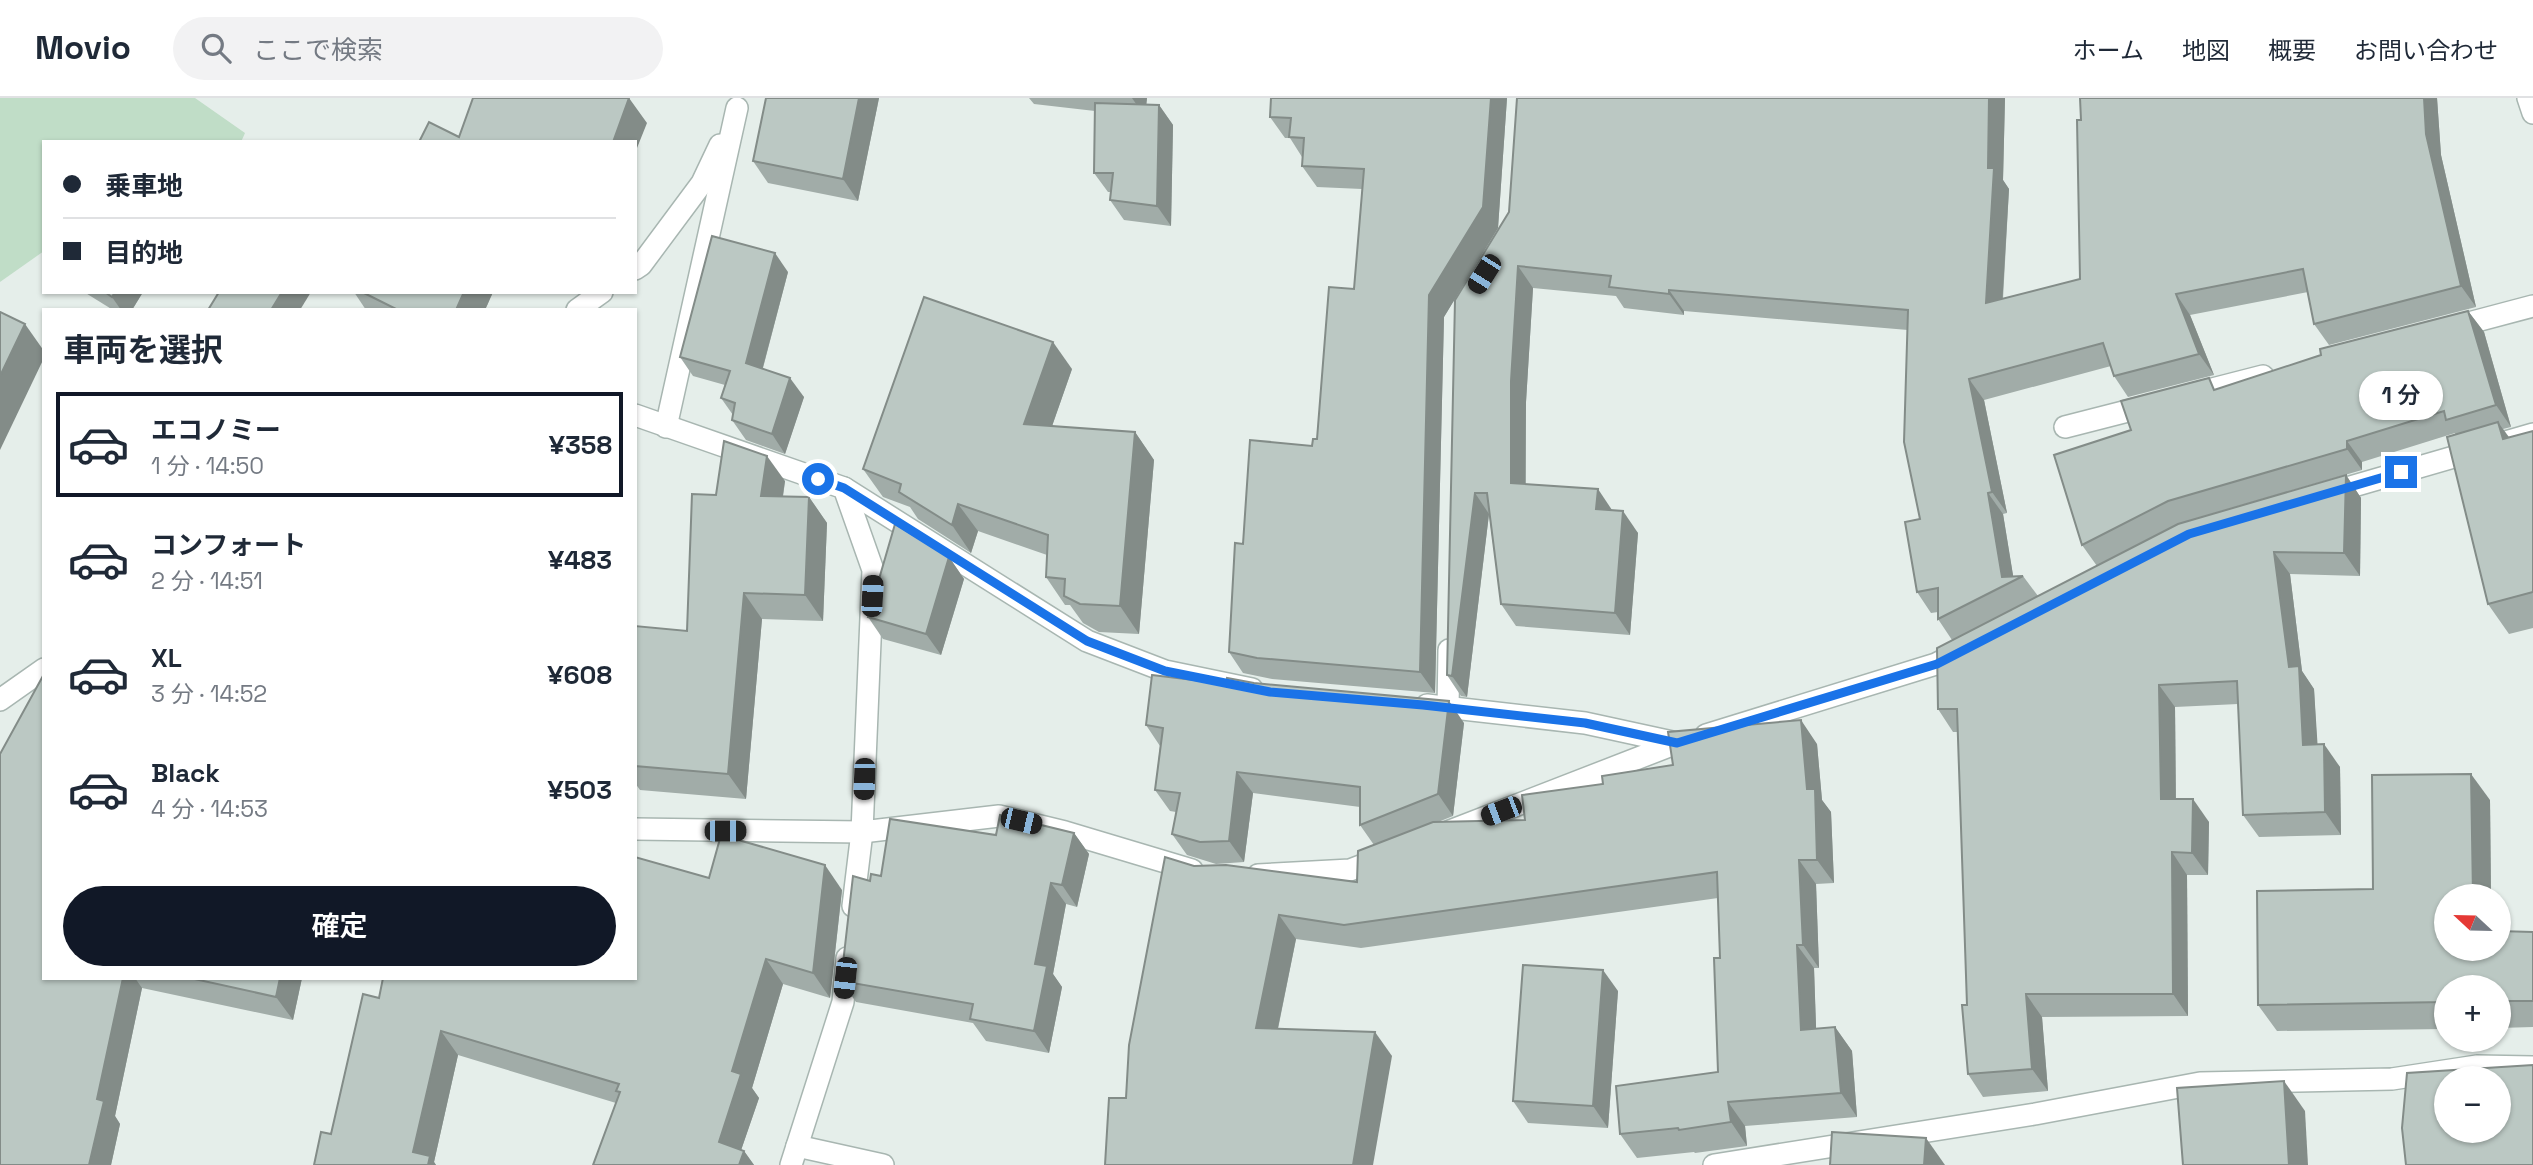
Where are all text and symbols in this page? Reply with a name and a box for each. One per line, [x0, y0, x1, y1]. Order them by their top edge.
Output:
search box [173, 17, 663, 80]
text: Movio [35, 27, 131, 69]
icon: search [197, 29, 235, 67]
text: ここで検索 [253, 33, 383, 67]
text: ホーム [2073, 35, 2144, 66]
text: 地図 [2182, 35, 2230, 66]
text: 概要 [2268, 35, 2316, 66]
text: お問い合わせ [2354, 35, 2498, 66]
text: 乗車地 [105, 169, 183, 203]
text: 目的地 [105, 236, 183, 270]
car [1464, 251, 1505, 297]
text: 車両を選択 [63, 330, 223, 370]
callout: 1 分 [2359, 370, 2443, 420]
text: 1 分 [2381, 380, 2421, 410]
icon: car [67, 413, 130, 476]
text: エコノミー [151, 413, 281, 447]
text: ¥358 [549, 428, 612, 462]
text: 1 分 · 14:50 [151, 451, 264, 481]
route end [2385, 456, 2417, 488]
route start [802, 463, 834, 495]
icon: car [67, 528, 130, 591]
text: コンフォート [151, 528, 306, 562]
text: ¥483 [548, 543, 612, 577]
text: 2 分 · 14:51 [151, 566, 263, 596]
car [861, 574, 884, 618]
text: XL [151, 641, 182, 675]
icon: car [67, 643, 130, 706]
text: ¥608 [547, 658, 612, 692]
text: 3 分 · 14:52 [151, 679, 267, 709]
text: Black [151, 756, 220, 790]
icon: car [67, 758, 130, 821]
car [853, 758, 876, 800]
text: ¥503 [548, 773, 612, 807]
text: 4 分 · 14:53 [151, 794, 268, 824]
car [1478, 794, 1525, 828]
car [999, 806, 1044, 836]
car [705, 821, 747, 842]
north arrow [2434, 884, 2511, 961]
map controls [2434, 884, 2511, 1143]
button: 確定 [63, 886, 616, 966]
car [833, 956, 858, 1000]
button: + [2434, 975, 2511, 1052]
button: − [2434, 1066, 2511, 1143]

